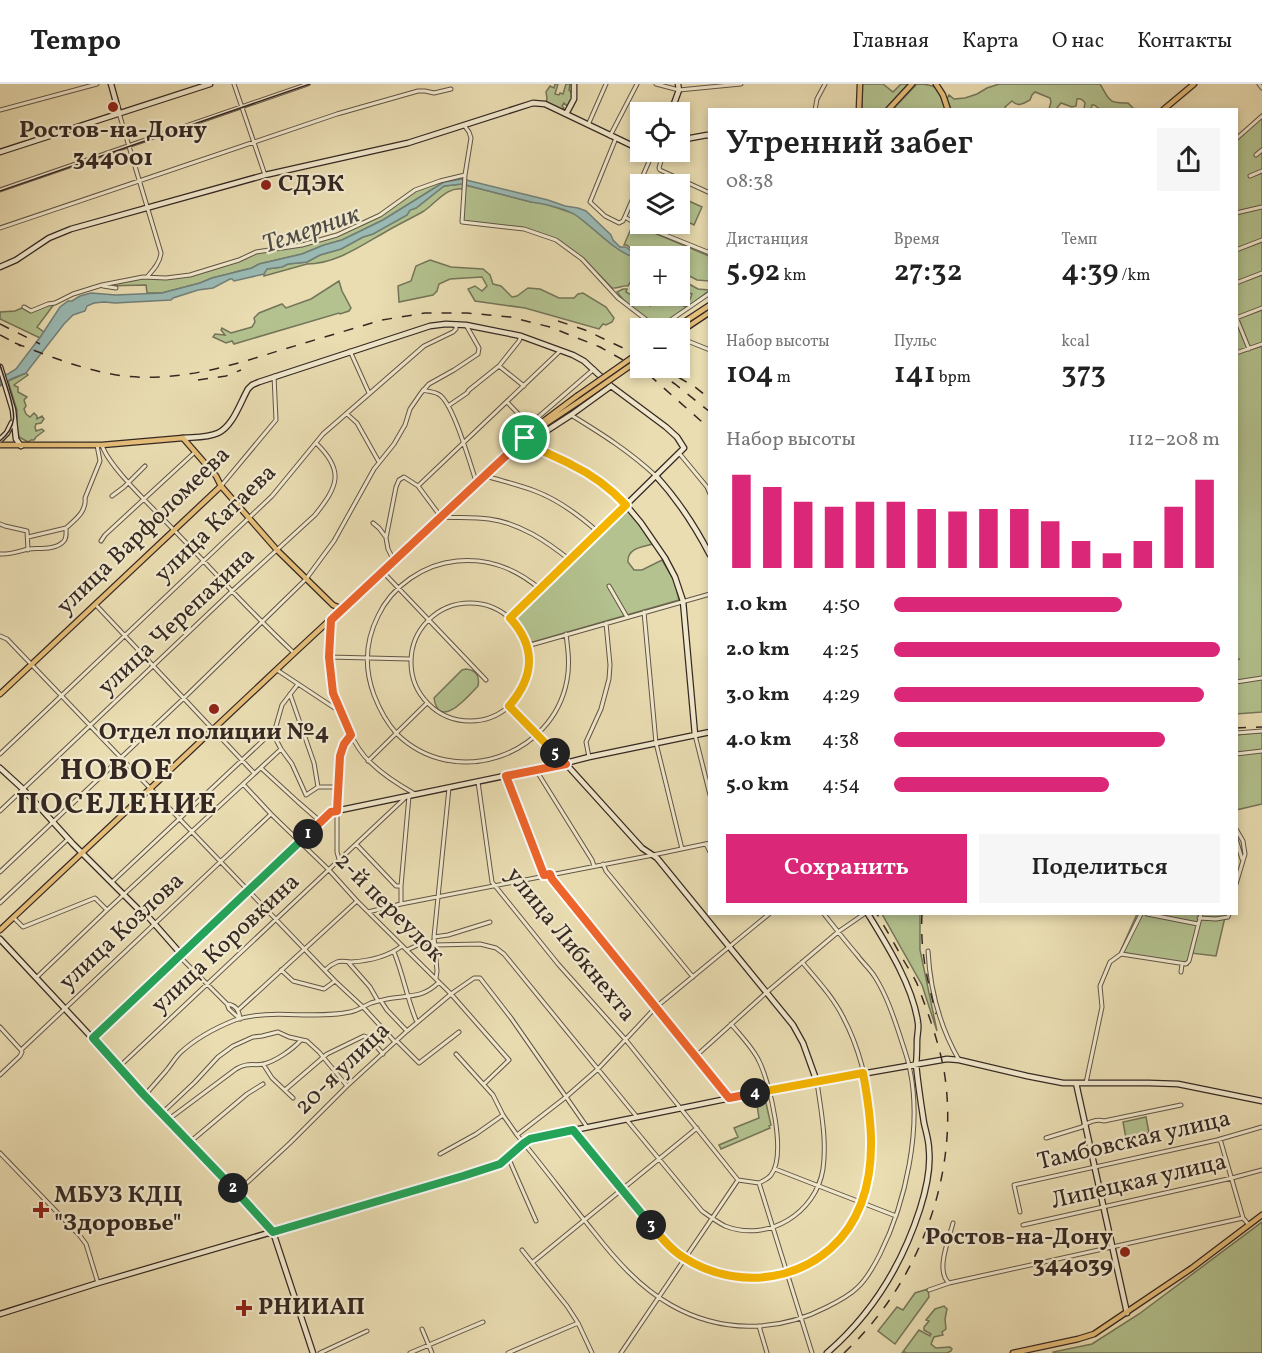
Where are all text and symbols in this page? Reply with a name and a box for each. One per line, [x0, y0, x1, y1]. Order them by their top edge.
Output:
text: Tempo [30, 22, 121, 61]
text: Главная [852, 27, 929, 56]
text: Карта [962, 27, 1019, 56]
text: О нас [1052, 27, 1104, 56]
text: Контакты [1137, 27, 1232, 56]
marker: Ростов-на-Дону 344001 [106, 100, 120, 114]
map controls [630, 102, 690, 378]
button: locate [630, 102, 690, 162]
place label: Ростов-на-Дону 344001 [19, 114, 208, 176]
text: Утренний забег [726, 122, 973, 168]
button: share [1157, 128, 1220, 191]
place label: СДЭК [278, 168, 345, 202]
text: 08:38 [726, 168, 773, 196]
button: layers [630, 174, 690, 234]
marker: СДЭК [259, 178, 273, 192]
water label: Темерник [258, 196, 365, 263]
text: Дистанция [726, 229, 808, 251]
text: Время [894, 229, 940, 251]
text: Темп [1061, 229, 1097, 251]
button: + [630, 246, 690, 306]
text: 5.92 [726, 251, 780, 293]
text: 27:32 [894, 251, 962, 293]
text: 4:39 [1061, 251, 1118, 293]
text: km [780, 265, 806, 287]
text: /km [1118, 265, 1150, 287]
button: − [630, 318, 690, 378]
text: Набор высоты [726, 331, 830, 353]
text: Пульс [894, 331, 937, 353]
text: kcal [1061, 331, 1090, 353]
text: 104 [726, 353, 774, 395]
text: 141 [894, 353, 936, 395]
text: 373 [1061, 353, 1106, 395]
text: m [774, 367, 791, 389]
text: bpm [936, 367, 971, 389]
pin [499, 412, 550, 463]
icon: arrive [508, 421, 541, 454]
text: Набор высоты [726, 426, 856, 454]
text: 112–208 m [1128, 426, 1220, 454]
street label: улица Варфоломеева [49, 439, 239, 623]
street label: улица Катаева [147, 457, 285, 591]
street label: улица Черепахина [91, 540, 263, 704]
text: 1.0 km [726, 591, 788, 619]
text: 4:50 [822, 591, 860, 619]
text: 2.0 km [726, 636, 790, 664]
text: 4:25 [822, 636, 859, 664]
text: 3.0 km [726, 681, 790, 709]
text: 4:29 [822, 681, 860, 709]
marker: Отдел полиции №4 [207, 702, 221, 716]
place label: Отдел полиции №4 [99, 716, 329, 750]
text: 4.0 km [726, 726, 792, 754]
text: 4:38 [822, 726, 859, 754]
pin: 5 [540, 738, 570, 768]
text: 5 [551, 742, 559, 764]
district label: НОВОЕ ПОСЕЛЕНИЕ [16, 750, 218, 826]
text: 5.0 km [726, 771, 789, 799]
text: 4:54 [822, 771, 860, 799]
pin: 1 [293, 819, 323, 849]
text: 1 [305, 823, 311, 845]
button: Сохранить [726, 834, 967, 903]
button: Поделиться [979, 834, 1220, 903]
street label: 2-й переулок [326, 845, 452, 971]
street label: улица Либкнехта [497, 860, 643, 1030]
street label: улица Козлова [52, 865, 192, 999]
street label: улица Коровкина [144, 866, 308, 1022]
street label: 20-я улица [288, 1015, 398, 1123]
pin: 4 [740, 1078, 770, 1108]
text: 4 [750, 1082, 760, 1104]
street label: Тамбовская улица [1034, 1102, 1234, 1180]
street label: Липецкая улица [1048, 1145, 1230, 1219]
pin: 2 [218, 1173, 248, 1203]
text: 2 [229, 1177, 237, 1199]
place label: МБУЗ КДЦ "Здоровье" [54, 1179, 183, 1241]
marker: МБУЗ КДЦ "Здоровье" [32, 1201, 50, 1219]
pin: 3 [636, 1210, 666, 1240]
text: 3 [647, 1214, 655, 1236]
place label: Ростов-на-Дону 344039 [925, 1221, 1114, 1283]
marker: Ростов-на-Дону 344039 [1118, 1245, 1132, 1259]
place label: РНИИАП [258, 1291, 365, 1325]
marker: РНИИАП [235, 1299, 253, 1317]

